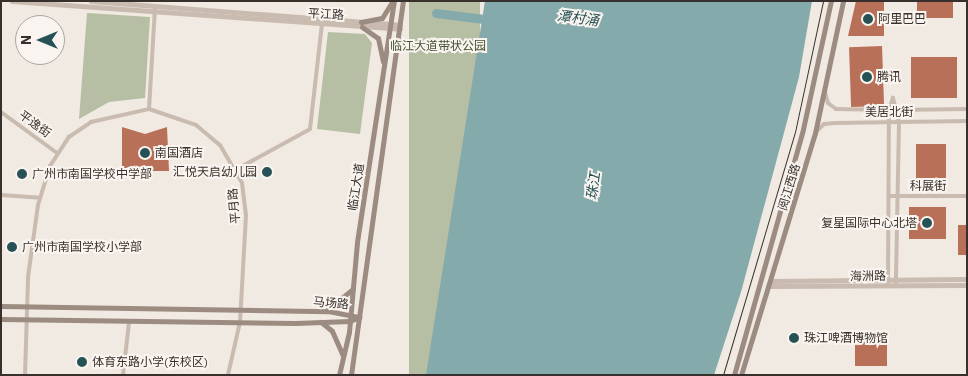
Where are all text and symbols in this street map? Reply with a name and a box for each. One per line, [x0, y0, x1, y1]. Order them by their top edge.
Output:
street label: 平江路 [308, 6, 344, 22]
water label: 潭村涌 [556, 7, 600, 29]
place label: 阿里巴巴 [878, 12, 926, 26]
marker: 阿里巴巴 [862, 13, 874, 25]
north arrow [15, 15, 65, 65]
text: N [17, 35, 35, 45]
park label: 临江大道带状公园 [390, 39, 486, 53]
place label: 腾讯 [877, 70, 901, 84]
marker: 腾讯 [861, 71, 873, 83]
street label: 美居北街 [865, 105, 913, 119]
street label: 平逸街 [16, 108, 54, 140]
place label: 南国酒店 [155, 146, 203, 160]
marker: 南国酒店 [139, 147, 151, 159]
street label: 临江大道 [345, 162, 367, 212]
street label: 阅江西路 [775, 162, 803, 212]
place label: 汇悦天启幼儿园 [173, 165, 257, 179]
marker: 汇悦天启幼儿园 [261, 166, 273, 178]
place label: 广州市南国学校中学部 [32, 167, 152, 181]
marker: 广州市南国学校中学部 [16, 168, 28, 180]
water label: 珠江 [583, 171, 603, 201]
street label: 科展街 [910, 179, 946, 193]
street label: 平月路 [225, 187, 243, 225]
place label: 复星国际中心北塔 [821, 216, 917, 230]
marker: 复星国际中心北塔 [921, 217, 933, 229]
place label: 广州市南国学校小学部 [22, 240, 142, 254]
marker: 广州市南国学校小学部 [6, 241, 18, 253]
street label: 海洲路 [850, 268, 886, 284]
street label: 马场路 [312, 294, 350, 312]
place label: 珠江啤酒博物馆 [804, 331, 888, 345]
marker: 珠江啤酒博物馆 [788, 332, 800, 344]
place label: 体育东路小学(东校区) [92, 355, 208, 369]
marker: 体育东路小学(东校区) [76, 356, 88, 368]

